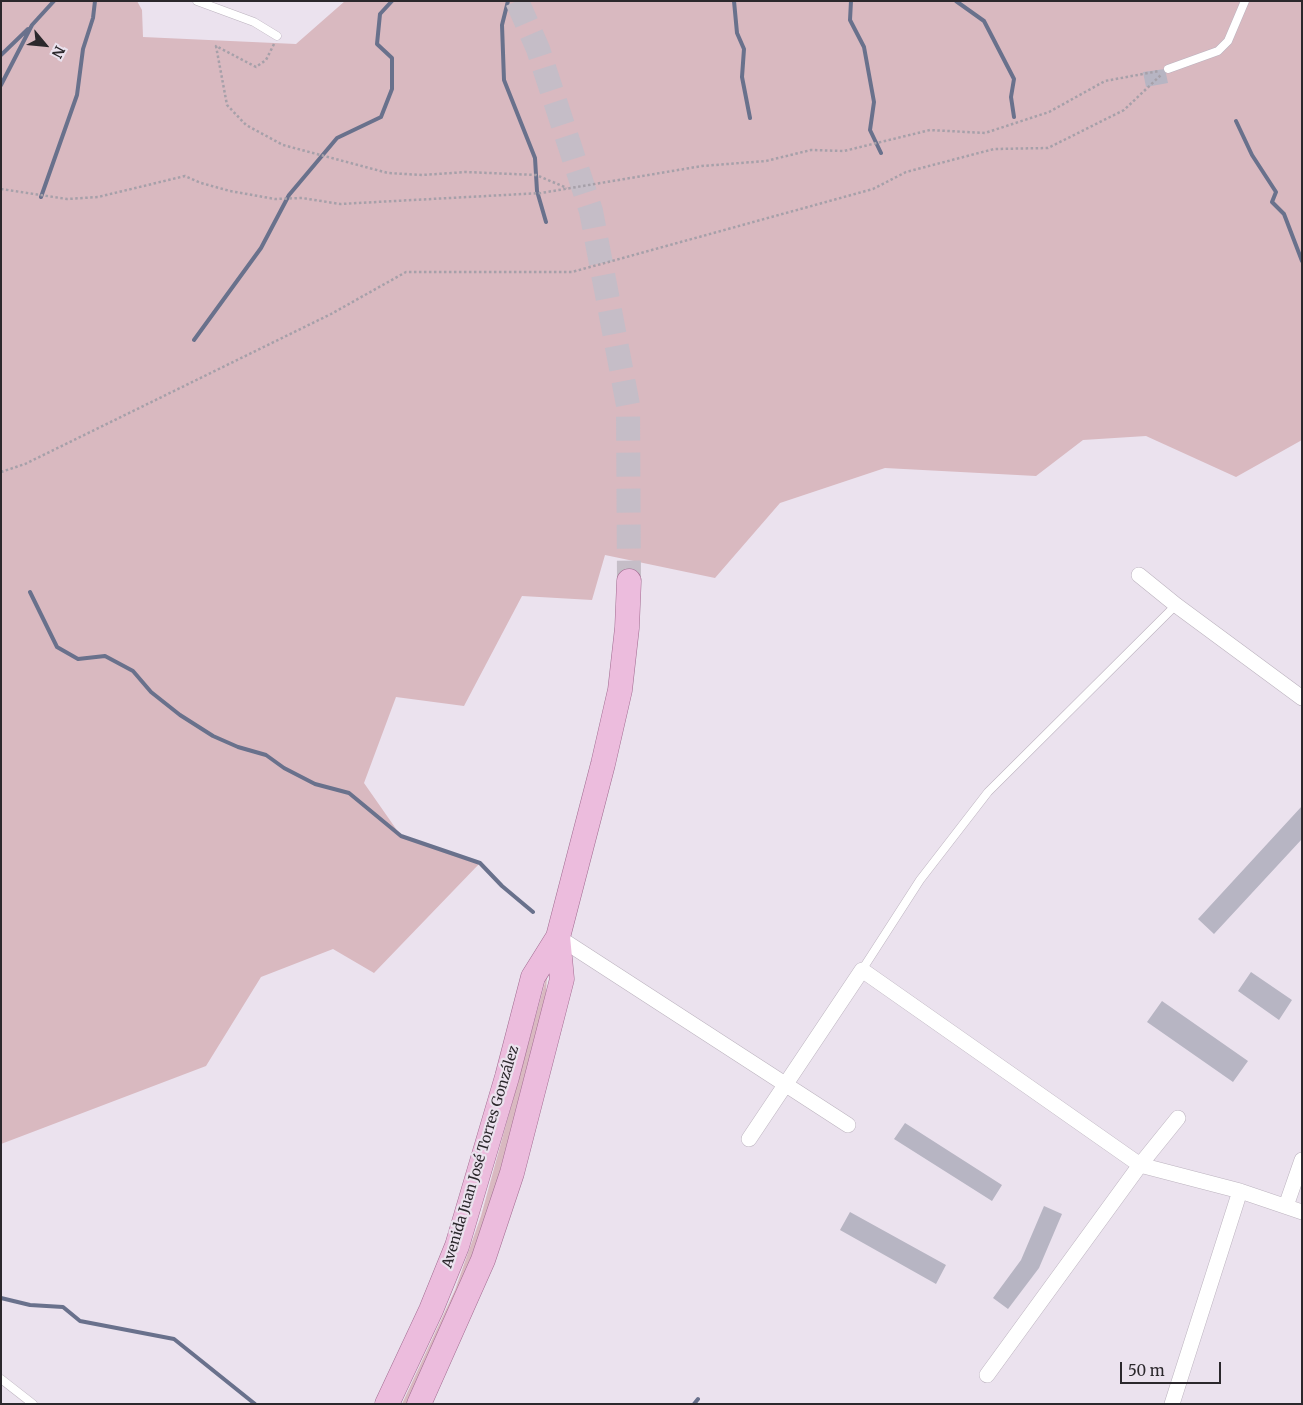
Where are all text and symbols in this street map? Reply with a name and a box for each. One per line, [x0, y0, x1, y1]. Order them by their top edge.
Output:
north arrow [20, 20, 70, 70]
text: N [48, 43, 69, 61]
street label: Avenida Juan José Torres González [439, 1044, 523, 1270]
scale bar [1123, 1352, 1224, 1384]
text: 50 m [1128, 1361, 1165, 1380]

